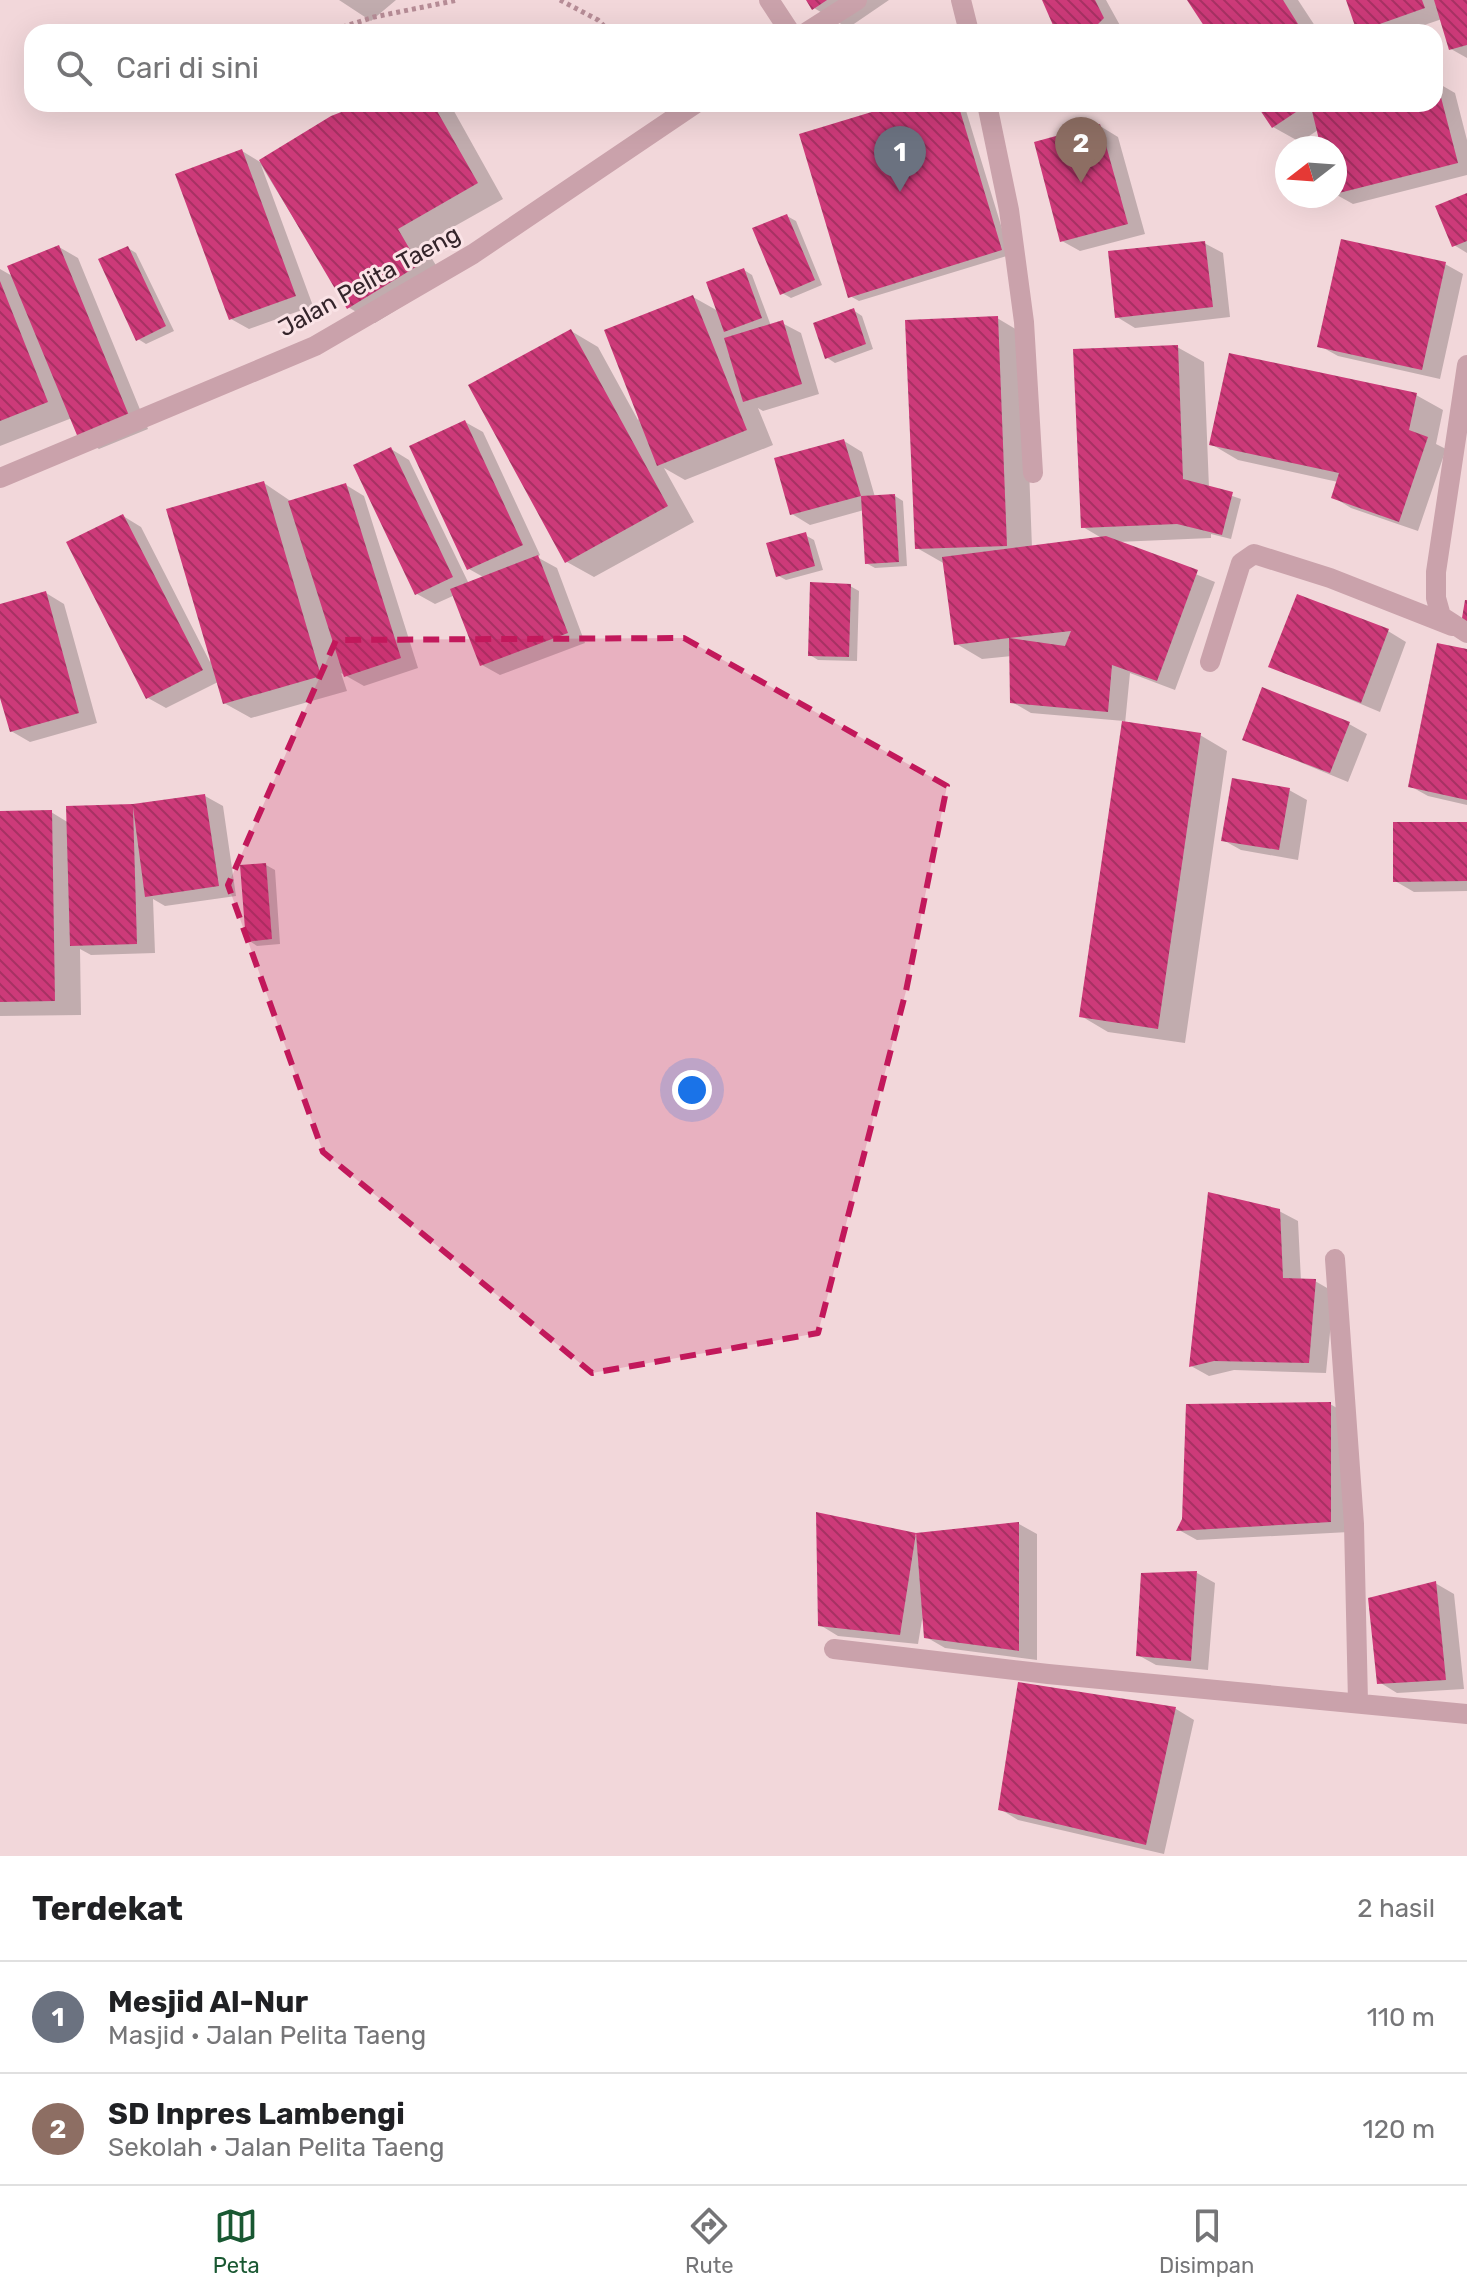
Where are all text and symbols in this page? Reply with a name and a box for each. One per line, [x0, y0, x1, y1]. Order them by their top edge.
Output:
search box [24, 24, 1443, 112]
icon: search [52, 46, 96, 90]
text: Cari di sini [116, 50, 259, 86]
pin: 2 [1055, 117, 1107, 183]
pin: 1 [874, 126, 926, 192]
north arrow [1275, 136, 1347, 208]
street label: Jalan Pelita Taeng [273, 219, 465, 343]
your location [672, 1070, 712, 1110]
text: Terdekat [32, 1888, 183, 1929]
text: 2 hasil [1357, 1893, 1435, 1924]
text: Mesjid Al-Nur [108, 1984, 308, 2020]
text: 1 [52, 2002, 64, 2033]
text: 110 m [1367, 2002, 1435, 2033]
text: Masjid · Jalan Pelita Taeng [108, 2020, 426, 2051]
text: SD Inpres Lambengi [108, 2096, 405, 2132]
text: 2 [50, 2114, 66, 2145]
text: 120 m [1363, 2114, 1435, 2145]
text: Sekolah · Jalan Pelita Taeng [108, 2132, 445, 2163]
tab: Peta [213, 2204, 260, 2279]
tab: Rute [685, 2204, 734, 2279]
tab: Disimpan [1159, 2204, 1254, 2279]

